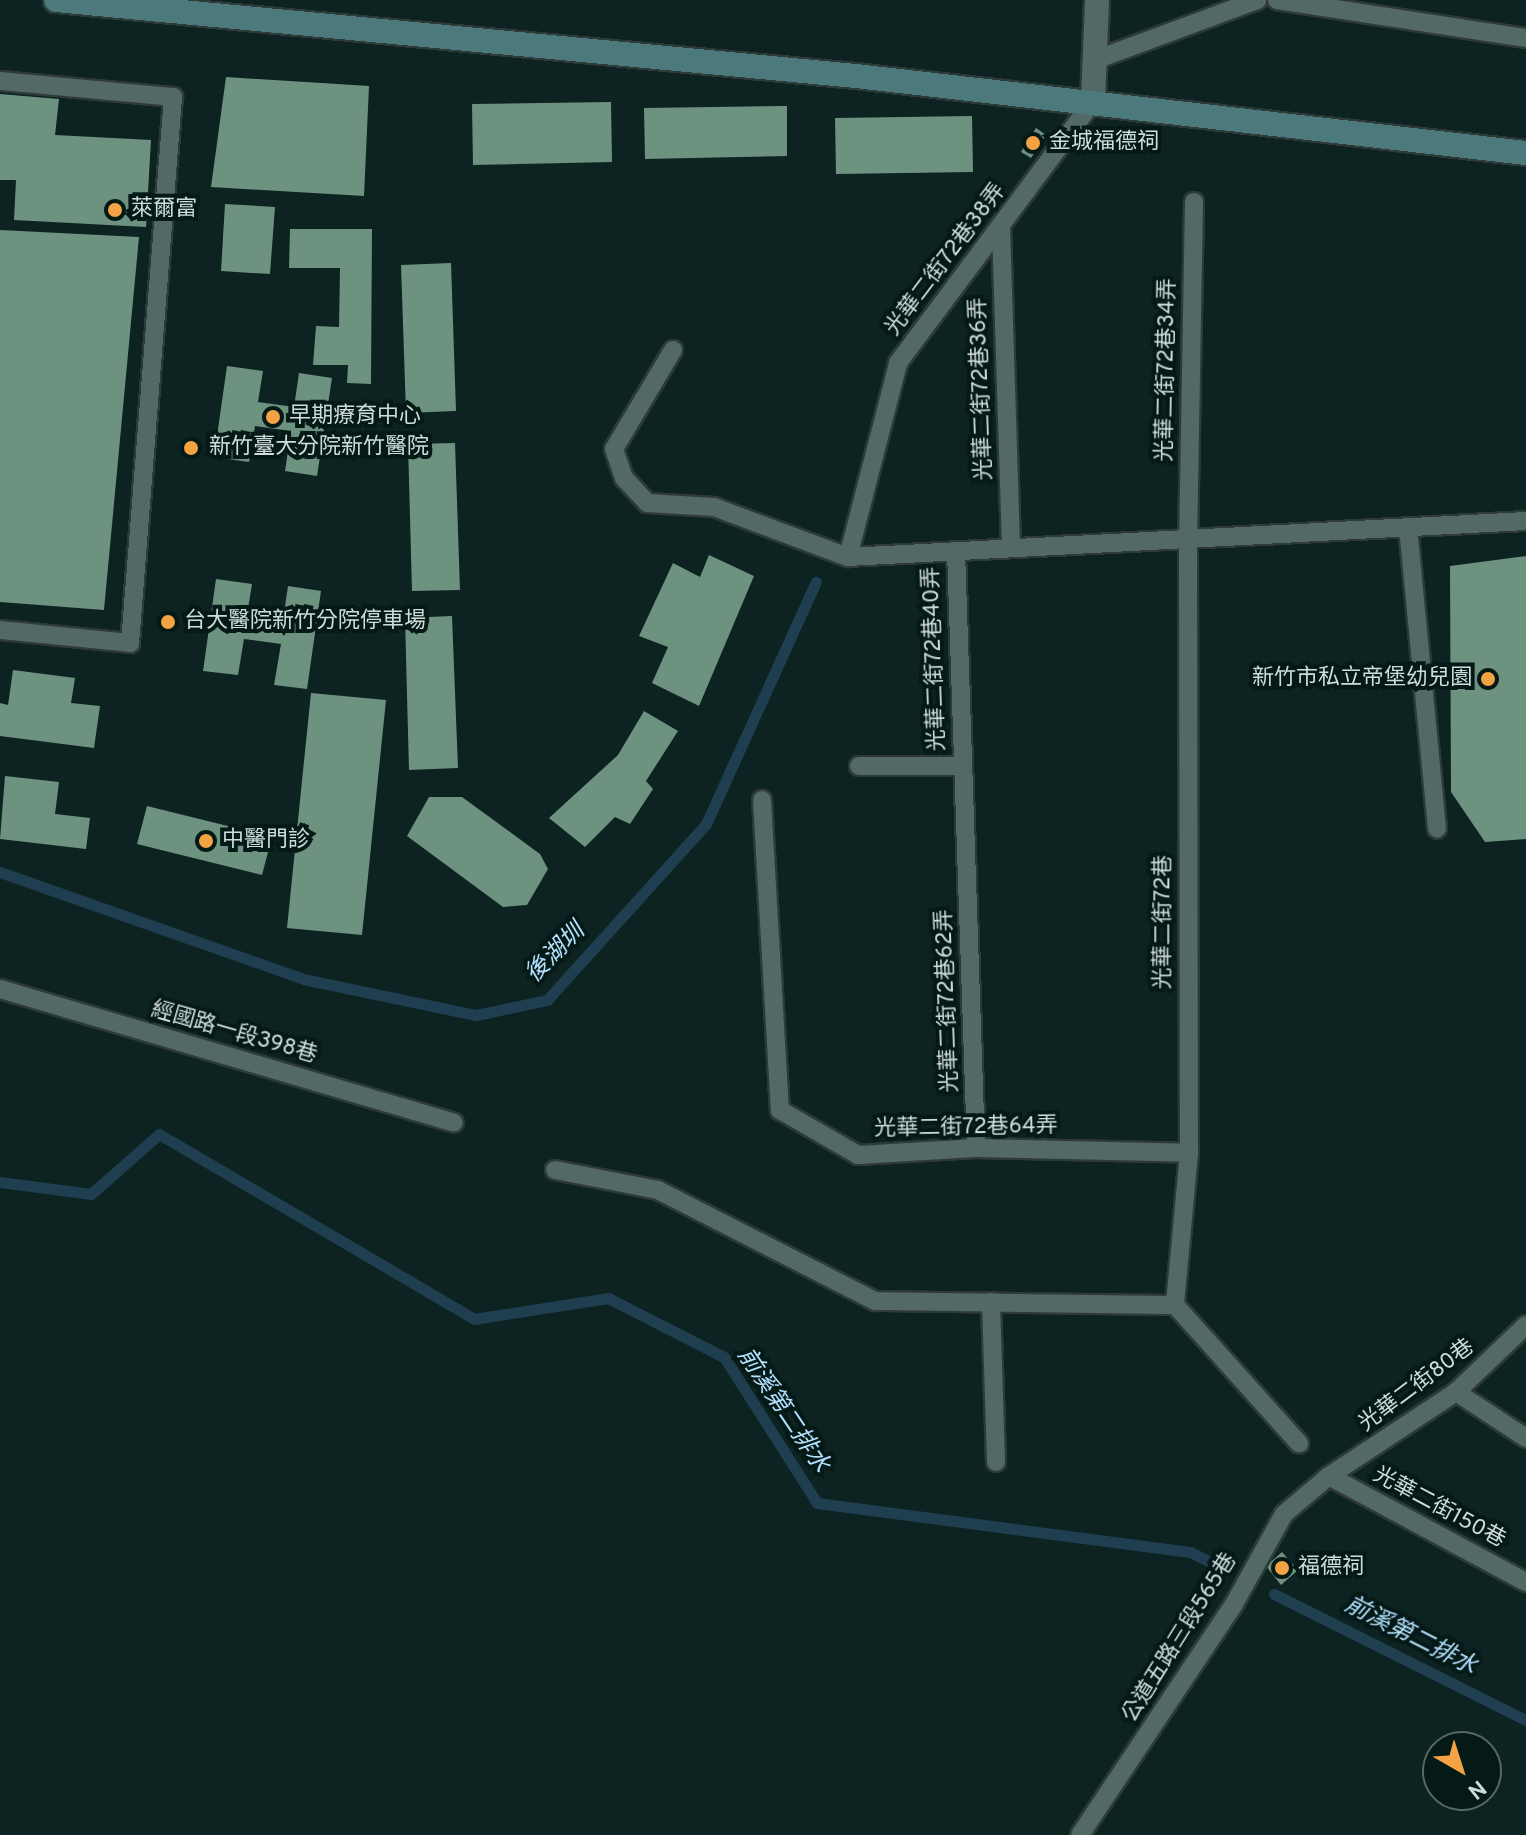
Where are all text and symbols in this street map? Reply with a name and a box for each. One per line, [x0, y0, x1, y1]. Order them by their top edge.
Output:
place label: 金城福德祠 [1049, 130, 1159, 156]
marker: 金城福德祠 [1024, 134, 1042, 152]
street label: 光華二街72巷38弄 [880, 179, 1012, 341]
place label: 萊爾富 [131, 197, 197, 223]
marker: 萊爾富 [106, 201, 124, 219]
street label: 光華二街72巷34弄 [1152, 278, 1182, 462]
street label: 光華二街72巷36弄 [966, 297, 998, 481]
place label: 早期療育中心 [289, 404, 421, 430]
marker: 早期療育中心 [264, 408, 282, 426]
place label: 新竹臺大分院新竹醫院 [209, 435, 429, 461]
marker: 新竹臺大分院新竹醫院 [180, 437, 202, 459]
street label: 光華二街72巷40弄 [919, 566, 951, 752]
place label: 台大醫院新竹分院停車場 [184, 609, 426, 635]
marker: 台大醫院新竹分院停車場 [159, 613, 177, 631]
place label: 新竹市私立帝堡幼兒園 [1252, 666, 1472, 692]
marker: 新竹市私立帝堡幼兒園 [1479, 670, 1497, 688]
place label: 中醫門診 [222, 828, 310, 854]
marker: 中醫門診 [197, 832, 215, 850]
street label: 光華二街72巷 [1151, 855, 1177, 989]
street label: 光華二街72巷62弄 [932, 909, 964, 1093]
water label: 後湖圳 [520, 918, 592, 990]
street label: 經國路一段398巷 [148, 997, 320, 1069]
street label: 光華二街72巷64弄 [874, 1113, 1058, 1143]
street label: 光華二街80巷 [1354, 1334, 1480, 1438]
water label: 前溪第二排水 [730, 1343, 834, 1479]
street label: 光華二街150巷 [1368, 1462, 1510, 1554]
street label: 公道五路三段565巷 [1117, 1549, 1243, 1727]
place label: 福德祠 [1298, 1555, 1364, 1581]
marker: 福德祠 [1273, 1559, 1291, 1577]
water label: 前溪第二排水 [1339, 1591, 1481, 1683]
north arrow [1422, 1731, 1502, 1811]
text: N [1462, 1773, 1491, 1804]

